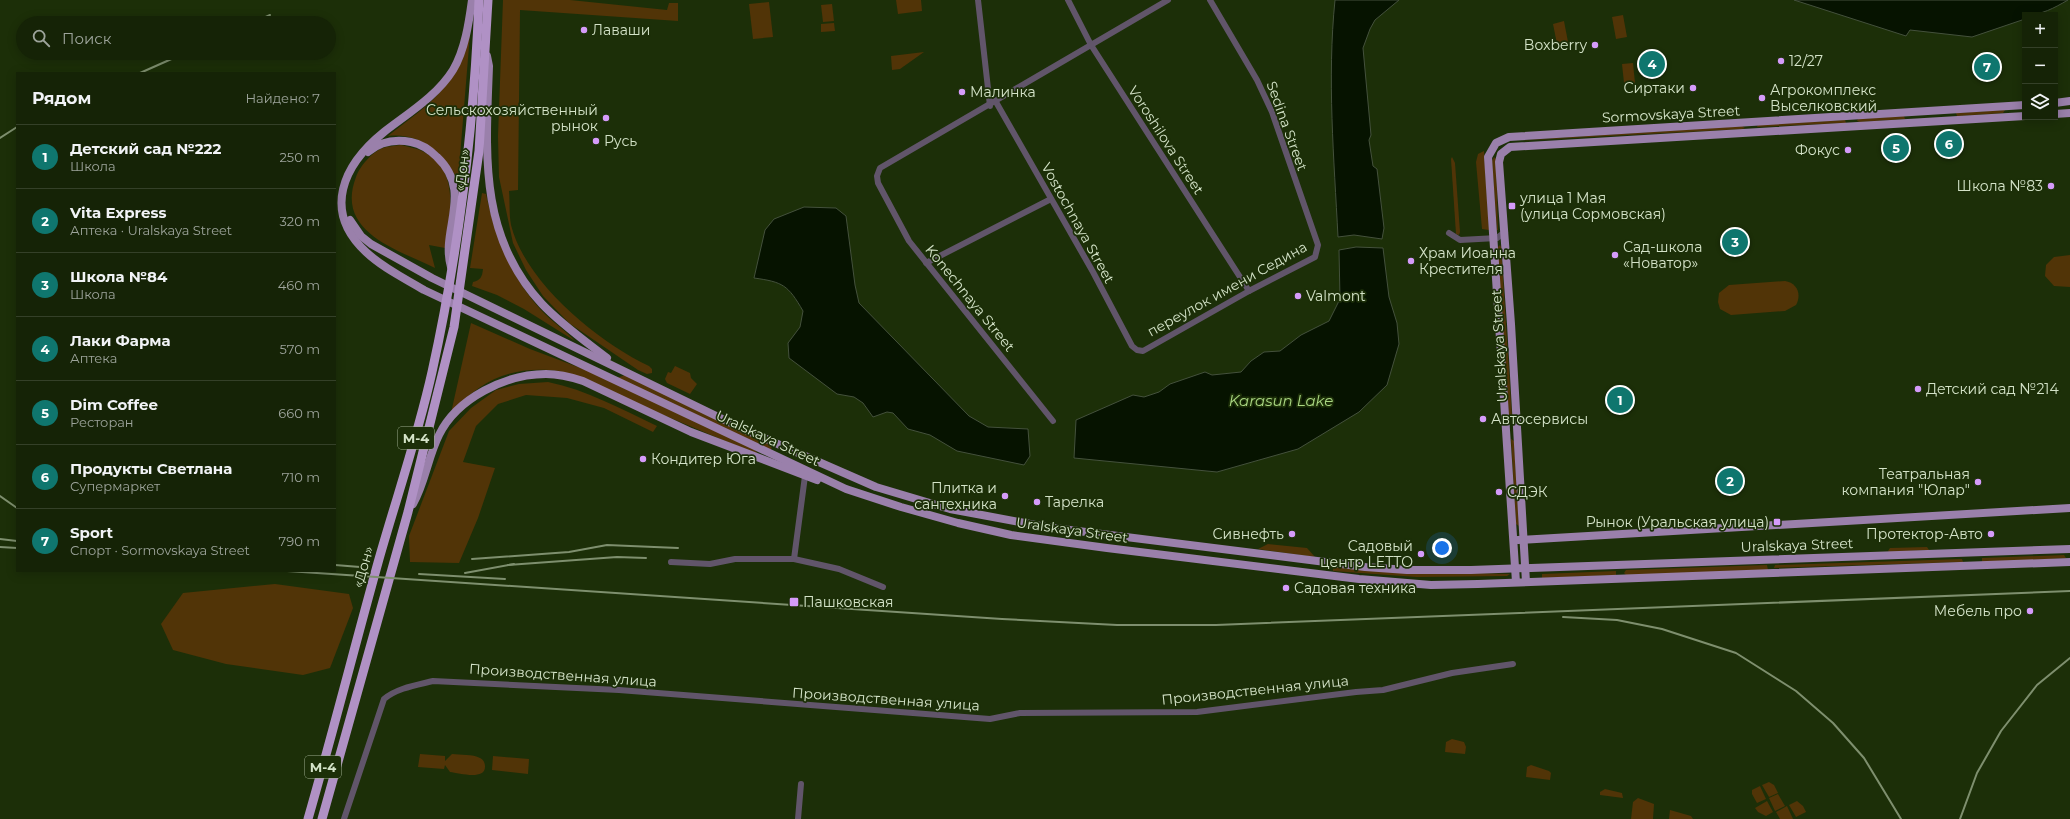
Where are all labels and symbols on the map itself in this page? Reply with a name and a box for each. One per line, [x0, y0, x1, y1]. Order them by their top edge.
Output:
place label: Лаваши [592, 21, 650, 39]
marker: Лаваши [579, 25, 589, 35]
place label: Boxberry [1524, 36, 1587, 54]
marker: Boxberry [1590, 40, 1600, 50]
pin: 4 [1639, 49, 1665, 79]
place label: 12/27 [1789, 52, 1823, 70]
pin: 7 [1974, 52, 2000, 82]
marker: 12/27 [1776, 56, 1786, 66]
street label: Sedina Street [1262, 79, 1312, 174]
place label: Сиртаки [1623, 79, 1685, 97]
place label: Агрокомплекс Выселковский [1770, 81, 1877, 115]
street label: Voroshilova Street [1124, 82, 1208, 198]
place label: Малинка [970, 83, 1036, 101]
marker: Сиртаки [1688, 83, 1698, 93]
marker: Малинка [957, 87, 967, 97]
marker: Агрокомплекс Выселковский [1757, 93, 1767, 103]
place label: Сельскохозяйственный рынок [426, 101, 598, 135]
street label: Sormovskaya Street [1601, 101, 1741, 127]
marker: Сельскохозяйственный рынок [601, 113, 611, 123]
pin: 6 [1936, 129, 1962, 159]
place label: Русь [604, 132, 637, 150]
pin: 5 [1883, 133, 1909, 163]
marker: Русь [591, 136, 601, 146]
place label: Фокус [1795, 141, 1840, 159]
marker: Фокус [1843, 145, 1853, 155]
street label: «Дон» [450, 148, 474, 192]
street label: Vostochnaya Street [1037, 160, 1119, 287]
place label: Школа №83 [1957, 177, 2043, 195]
marker: Школа №83 [2046, 181, 2056, 191]
place label: улица 1 Мая (улица Сормовская) [1519, 189, 1666, 223]
marker: улица 1 Мая (улица Сормовская) [1507, 201, 1517, 211]
pin: 3 [1722, 227, 1748, 257]
street label: переулок имени Седина [1144, 238, 1310, 340]
place label: Сад-школа «Новатор» [1623, 238, 1702, 272]
street label: Konechnaya Street [921, 241, 1019, 355]
place label: Храм Иоанна Крестителя [1419, 244, 1516, 278]
marker: Сад-школа «Новатор» [1610, 250, 1620, 260]
marker: Храм Иоанна Крестителя [1406, 256, 1416, 266]
place label: Valmont [1306, 287, 1366, 305]
street label: Uralskaya Street [1487, 289, 1511, 403]
marker: Valmont [1293, 291, 1303, 301]
place label: Детский сад №214 [1926, 380, 2059, 398]
marker: Детский сад №214 [1913, 384, 1923, 394]
pin: 1 [1607, 385, 1633, 415]
water label: Karasun Lake [1229, 391, 1333, 410]
street label: Uralskaya Street [713, 406, 823, 470]
place label: Автосервисы [1491, 410, 1588, 428]
marker: Автосервисы [1478, 414, 1488, 424]
road number: М-4 [398, 427, 434, 449]
place label: Кондитер Юга [651, 450, 756, 468]
marker: Кондитер Юга [638, 454, 648, 464]
place label: Театральная компания "Юлар" [1841, 465, 1970, 499]
pin: 2 [1717, 466, 1743, 496]
marker: Театральная компания "Юлар" [1973, 477, 1983, 487]
place label: Плитка и сантехника [914, 479, 997, 513]
place label: СДЭК [1507, 483, 1548, 501]
marker: СДЭК [1494, 487, 1504, 497]
marker: Плитка и сантехника [1000, 491, 1010, 501]
place label: Тарелка [1045, 493, 1104, 511]
marker: Тарелка [1032, 497, 1042, 507]
street label: Uralskaya Street [1015, 513, 1129, 547]
place label: Рынок (Уральская улица) [1586, 513, 1769, 531]
marker: Рынок (Уральская улица) [1772, 517, 1782, 527]
place label: Сивнефть [1213, 525, 1284, 543]
place label: Протектор-Авто [1866, 525, 1983, 543]
marker: Сивнефть [1287, 529, 1297, 539]
marker: Протектор-Авто [1986, 529, 1996, 539]
street label: Uralskaya Street [1740, 534, 1854, 556]
place label: Садовый центр LETTO [1320, 537, 1413, 571]
your location [1432, 538, 1452, 558]
street label: «Дон» [348, 544, 378, 590]
marker: Садовый центр LETTO [1416, 549, 1426, 559]
place label: Садовая техника [1294, 579, 1416, 597]
marker: Садовая техника [1281, 583, 1291, 593]
place label: Пашковская [803, 593, 894, 611]
marker: Пашковская [788, 596, 800, 608]
place label: Мебель про [1934, 602, 2022, 620]
marker: Мебель про [2025, 606, 2035, 616]
street label: Производственная улица [469, 659, 657, 691]
street label: Производственная улица [1161, 671, 1349, 709]
street label: Производственная улица [792, 683, 980, 715]
road number: М-4 [305, 756, 341, 778]

